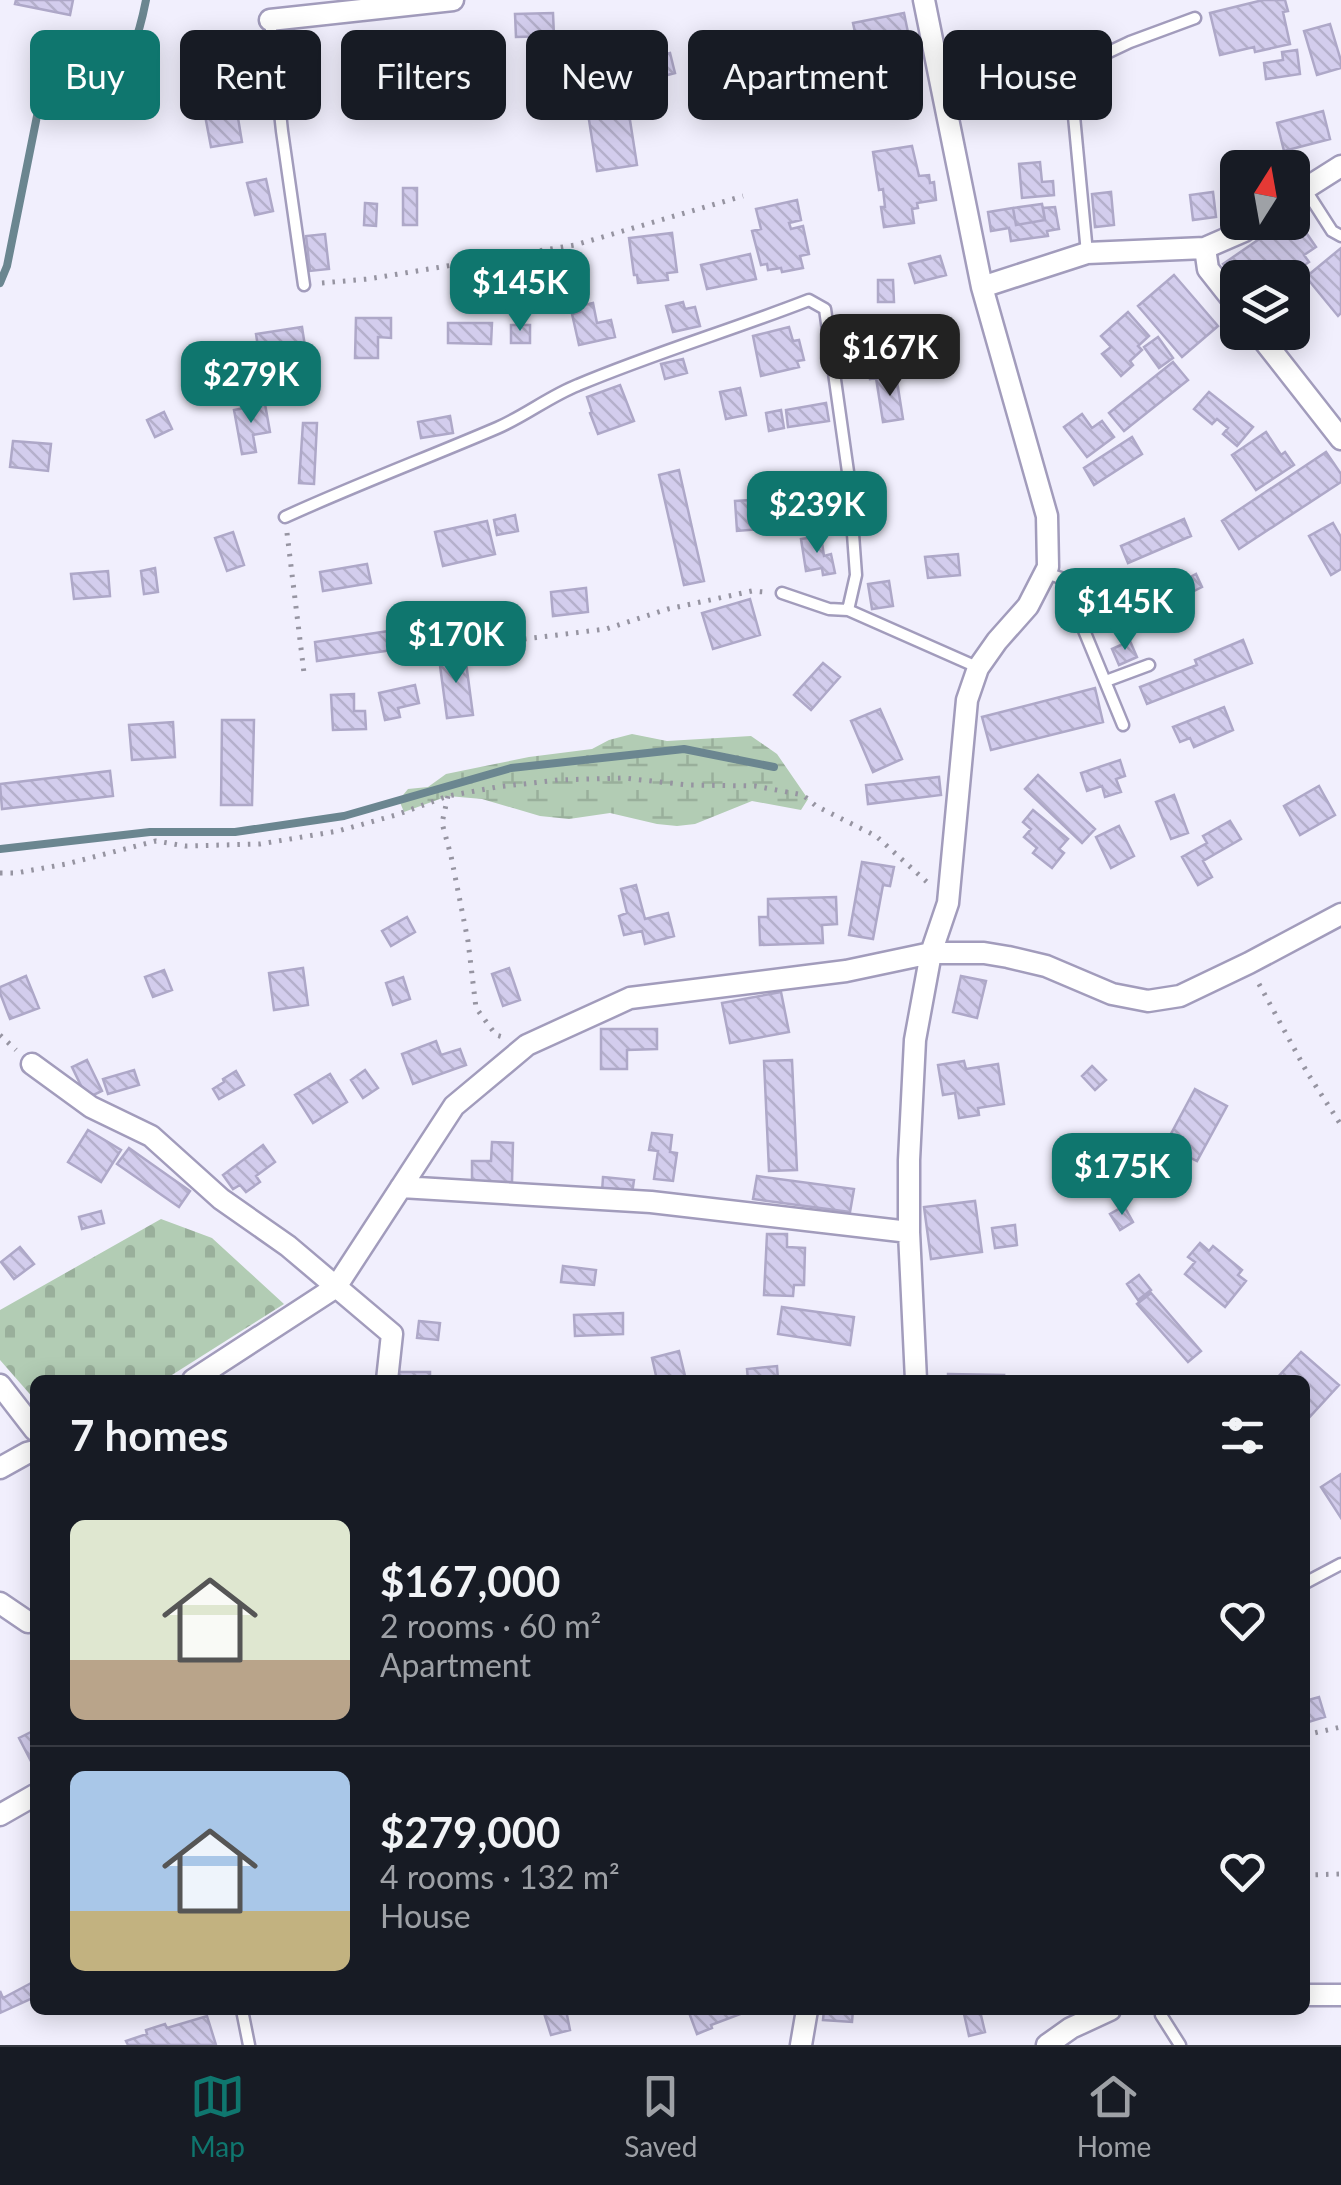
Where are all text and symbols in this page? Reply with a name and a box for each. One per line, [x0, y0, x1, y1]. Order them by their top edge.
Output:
chip: Buy [30, 30, 160, 120]
chip: Rent [180, 30, 321, 120]
chip: Filters [341, 30, 506, 120]
chip: New [526, 30, 668, 120]
chip: Apartment [688, 30, 923, 120]
chip: House [943, 30, 1112, 120]
north arrow [1220, 150, 1310, 240]
map controls [1220, 150, 1310, 350]
pin: $145K [450, 249, 590, 334]
button: layers [1220, 260, 1310, 350]
text: $145K [472, 262, 568, 301]
pin: $167K [820, 314, 960, 399]
text: $167K [842, 327, 938, 366]
pin: $279K [181, 341, 321, 426]
text: $279K [203, 354, 299, 393]
pin: $239K [747, 471, 887, 556]
text: $239K [769, 484, 865, 523]
pin: $145K [1055, 568, 1195, 653]
text: $145K [1077, 581, 1173, 620]
pin: $170K [386, 601, 526, 686]
text: $170K [408, 614, 504, 653]
pin: $175K [1052, 1133, 1192, 1218]
text: $175K [1074, 1146, 1170, 1185]
icon: filters [1215, 1408, 1270, 1463]
text: 7 homes [70, 1410, 228, 1460]
text: $167,000 [380, 1556, 560, 1606]
icon: home [150, 1560, 270, 1680]
icon: heart [1215, 1593, 1270, 1648]
text: 2 rooms · 60 m² [380, 1606, 601, 1645]
text: Apartment [380, 1645, 531, 1684]
text: $279,000 [380, 1807, 560, 1857]
icon: home [150, 1811, 270, 1931]
icon: heart [1215, 1844, 1270, 1899]
text: 4 rooms · 132 m² [380, 1857, 620, 1896]
text: House [380, 1896, 471, 1935]
tab: Map [190, 2069, 245, 2163]
tab: Saved [624, 2069, 697, 2163]
tab: Home [1077, 2069, 1151, 2163]

